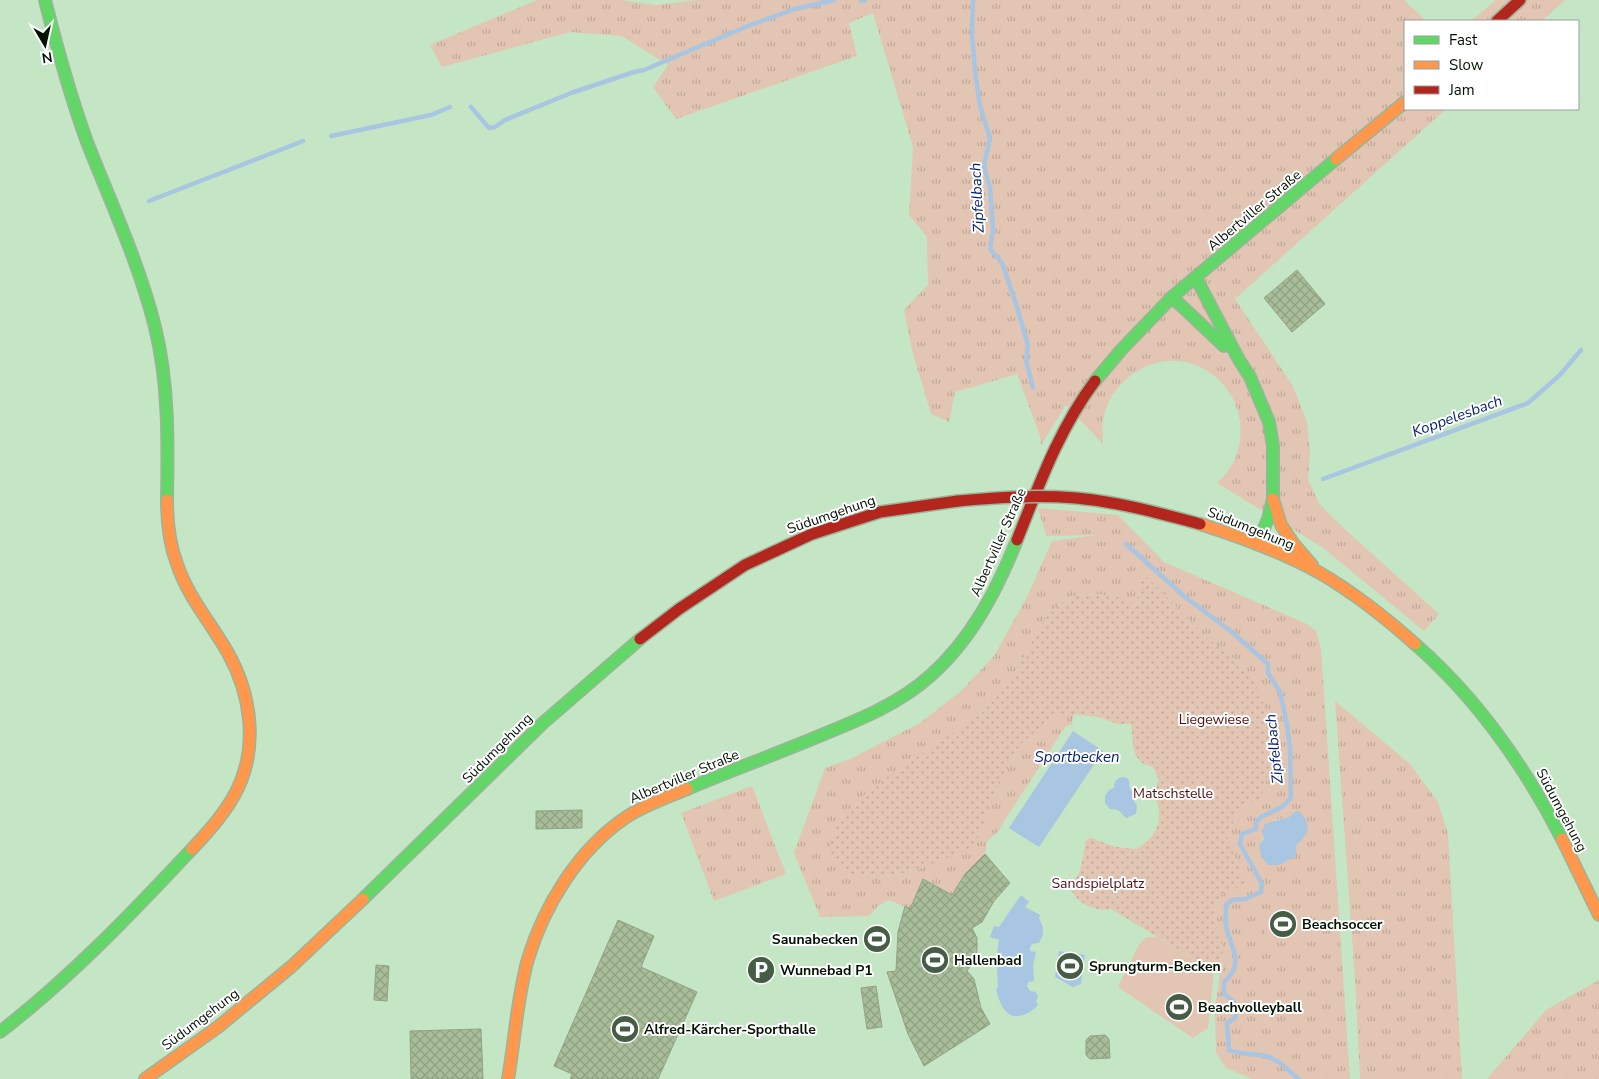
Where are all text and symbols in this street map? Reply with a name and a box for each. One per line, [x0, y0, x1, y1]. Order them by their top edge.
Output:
north arrow [20, 20, 70, 70]
legend [1404, 20, 1579, 110]
text: Fast [1449, 30, 1478, 50]
text: N [40, 47, 54, 68]
text: Slow [1449, 55, 1484, 75]
text: Jam [1448, 80, 1475, 100]
water label: Zipfelbach [965, 162, 989, 234]
street label: Albertviller Straße [1203, 166, 1305, 255]
water label: Koppelesbach [1409, 390, 1505, 442]
street label: Albertviller Straße [966, 485, 1031, 600]
street label: Südumgehung [785, 491, 878, 538]
street label: Südumgehung [1205, 502, 1297, 555]
street label: Südumgehung [458, 709, 537, 788]
park label: Liegewiese [1179, 710, 1249, 729]
water label: Zipfelbach [1260, 713, 1288, 785]
street label: Albertviller Straße [627, 745, 742, 808]
water label: Sportbecken [1035, 747, 1119, 767]
street label: Südumgehung [1532, 765, 1592, 855]
park label: Matschstelle [1133, 784, 1213, 803]
park label: Sandspielplatz [1052, 874, 1145, 893]
sports icon: Beachsoccer [1268, 909, 1298, 939]
place label: Beachsoccer [1302, 915, 1383, 934]
sports icon: Saunabecken [862, 924, 892, 954]
place label: Saunabecken [772, 930, 858, 949]
sports icon: Hallenbad [920, 945, 950, 975]
place label: Hallenbad [954, 951, 1022, 970]
sports icon: Sprungturm-Becken [1055, 951, 1085, 981]
parking icon: Wunnebad P1 [746, 955, 776, 985]
place label: Sprungturm-Becken [1089, 957, 1221, 976]
place label: Wunnebad P1 [780, 961, 873, 980]
street label: Südumgehung [158, 984, 243, 1055]
sports icon: Beachvolleyball [1164, 992, 1194, 1022]
place label: Beachvolleyball [1198, 998, 1302, 1017]
sports icon: Alfred-Kärcher-Sporthalle [610, 1014, 640, 1044]
place label: Alfred-Kärcher-Sporthalle [644, 1020, 816, 1039]

